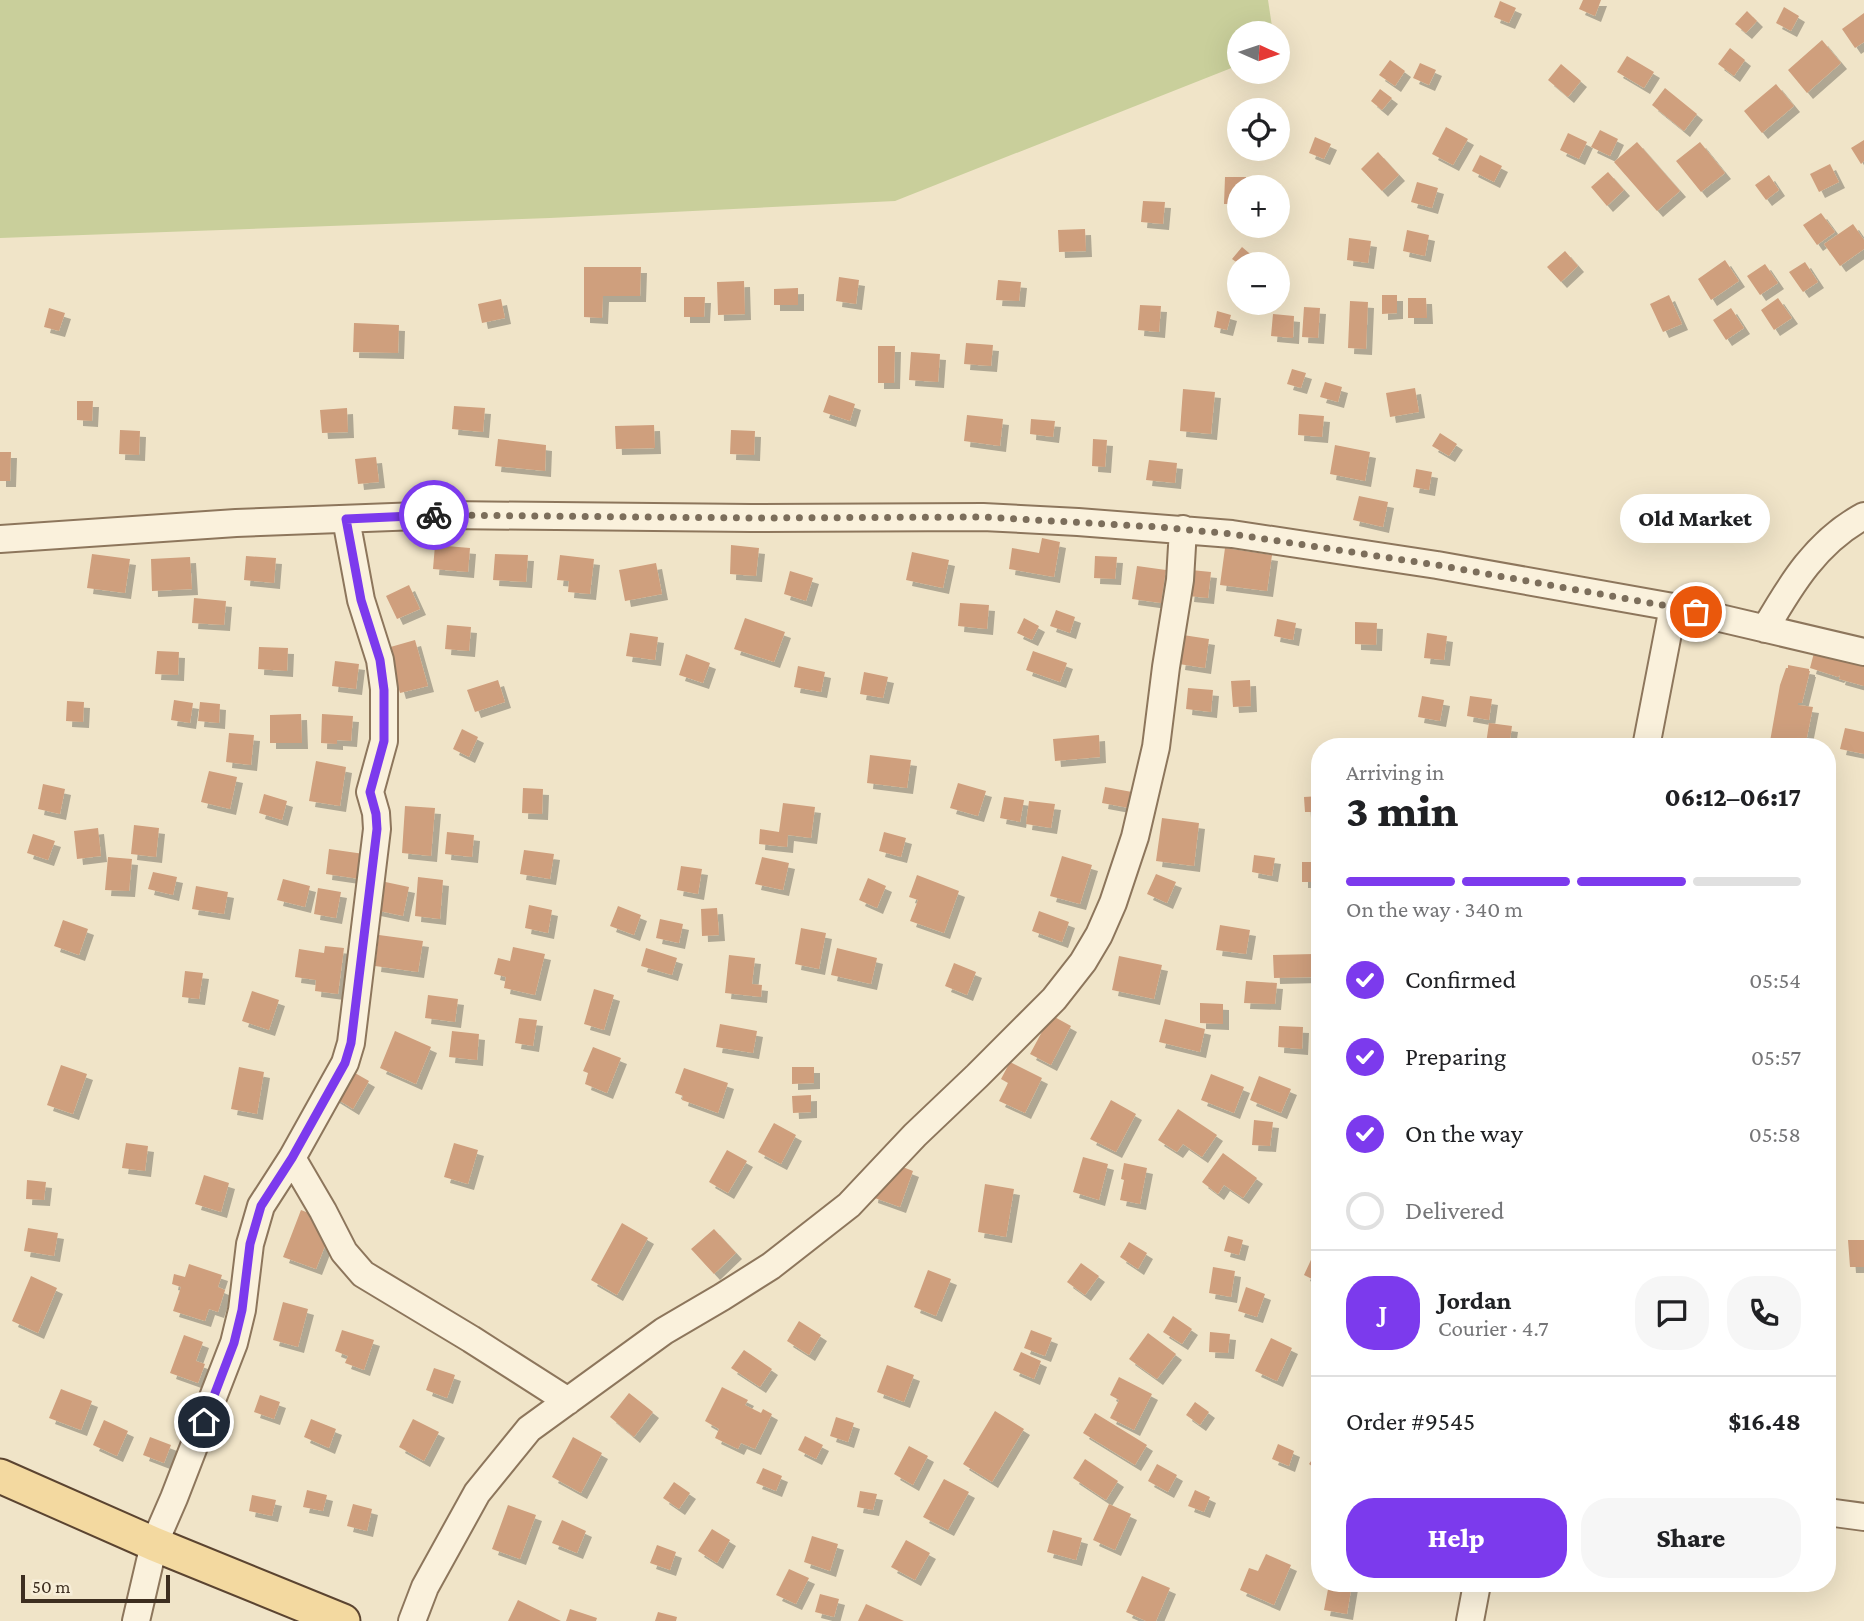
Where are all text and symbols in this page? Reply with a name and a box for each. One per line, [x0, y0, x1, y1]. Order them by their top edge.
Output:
north arrow [1227, 21, 1290, 84]
map controls [1227, 21, 1290, 315]
button: locate [1227, 98, 1290, 161]
button: + [1227, 175, 1290, 238]
button: − [1227, 252, 1290, 315]
courier [399, 480, 469, 550]
callout: Old Market [1621, 493, 1771, 542]
icon: bike [415, 496, 453, 534]
text: Old Market [1638, 505, 1752, 531]
pin [1666, 582, 1726, 642]
icon: bag [1677, 593, 1715, 631]
text: Arriving in [1346, 759, 1444, 785]
text: 06:12–06:17 [1665, 783, 1801, 812]
text: 3 min [1346, 785, 1458, 836]
text: On the way · 340 m [1346, 896, 1523, 922]
icon: check [1346, 961, 1384, 999]
text: Confirmed [1405, 965, 1516, 994]
text: 05:54 [1749, 967, 1801, 993]
icon: check [1346, 1038, 1384, 1076]
text: Preparing [1405, 1042, 1506, 1071]
text: 05:57 [1751, 1044, 1801, 1070]
icon: check [1346, 1115, 1384, 1153]
text: On the way [1405, 1119, 1523, 1148]
text: 05:58 [1749, 1121, 1801, 1147]
text: Delivered [1405, 1196, 1504, 1225]
button: chat [1635, 1276, 1709, 1350]
button: phone [1727, 1276, 1801, 1350]
text: Jordan [1438, 1286, 1512, 1315]
text: J [1379, 1299, 1387, 1328]
text: Courier · 4.7 [1438, 1315, 1549, 1341]
pin [174, 1392, 234, 1452]
icon: home [185, 1403, 223, 1441]
text: Order #9545 [1346, 1407, 1475, 1436]
text: $16.48 [1728, 1407, 1801, 1436]
button: Help [1346, 1498, 1567, 1578]
button: Share [1581, 1498, 1801, 1578]
scale bar [21, 1572, 170, 1604]
text: 50 m [32, 1576, 71, 1597]

